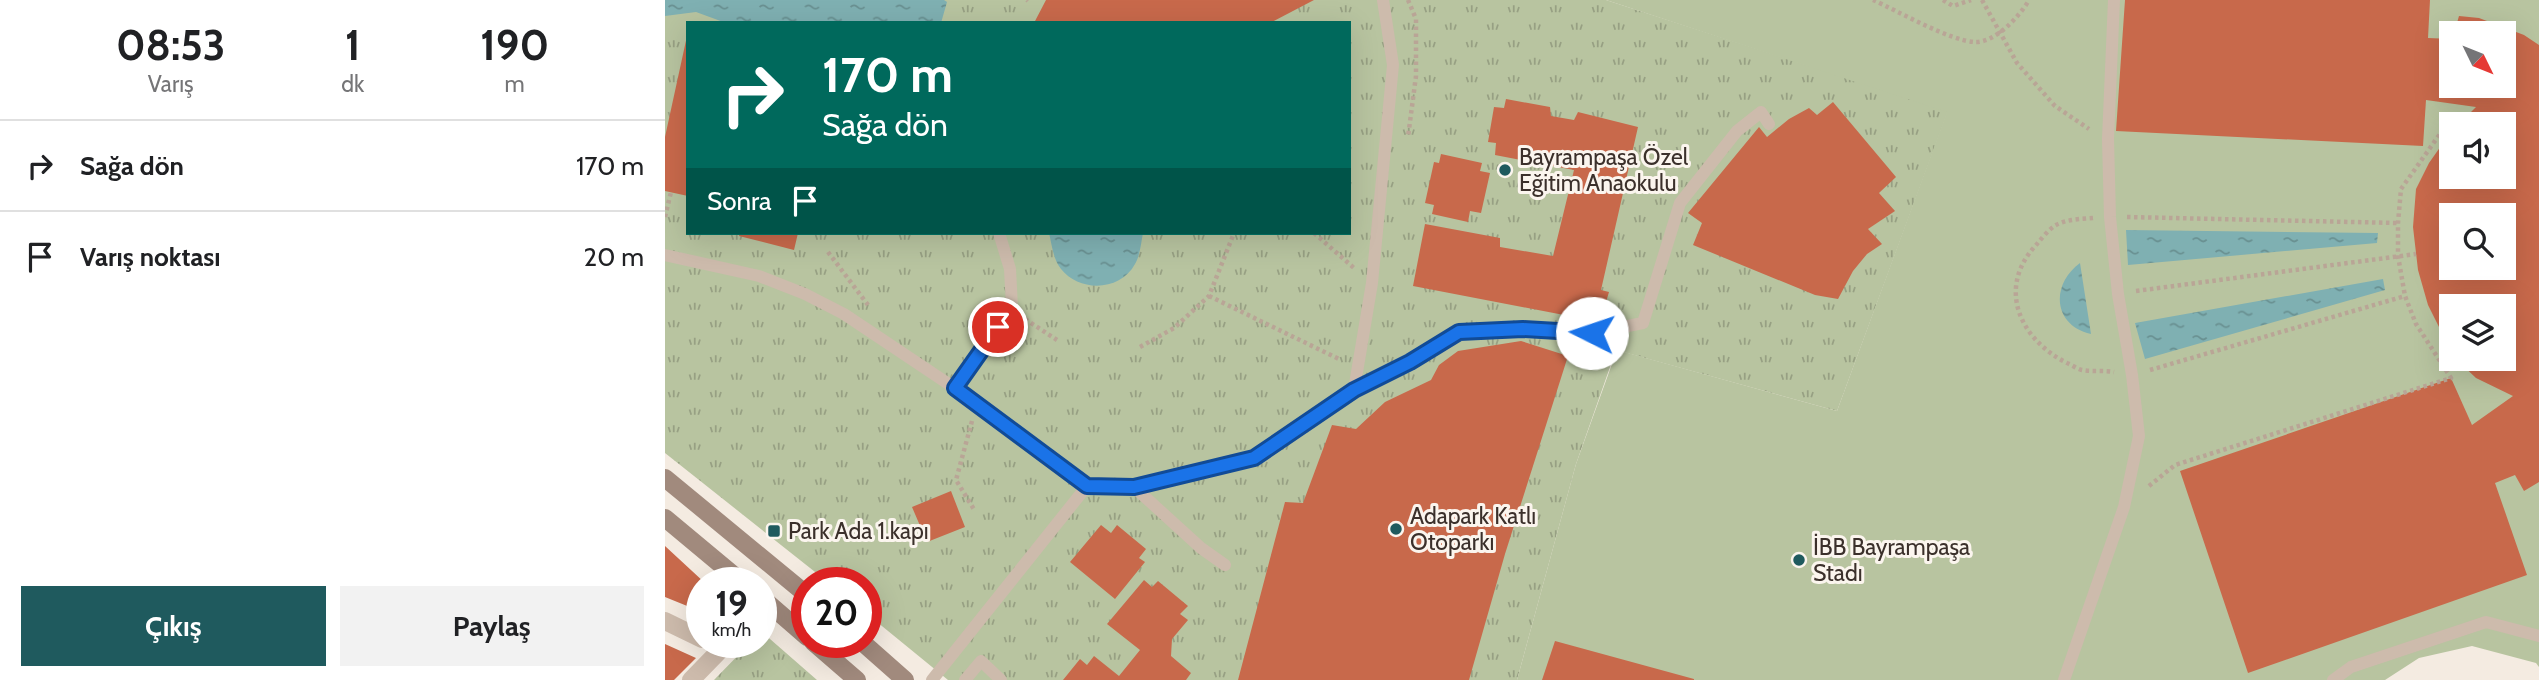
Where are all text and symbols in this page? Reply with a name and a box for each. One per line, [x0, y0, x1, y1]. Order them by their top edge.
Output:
text: 08:53 [116, 19, 225, 71]
text: 1 [345, 19, 361, 71]
text: 190 [480, 19, 549, 71]
north arrow [2439, 21, 2517, 98]
map controls [2439, 21, 2516, 371]
text: 170 m [822, 45, 953, 104]
icon: right [707, 49, 798, 140]
text: Varış [148, 70, 194, 98]
text: dk [341, 70, 364, 98]
text: m [505, 70, 525, 98]
text: Sağa dön [822, 105, 948, 144]
button: sound [2439, 112, 2516, 189]
place label: Bayrampaşa Özel Eğitim Anaokulu [1519, 143, 1689, 197]
icon: right [21, 147, 59, 185]
text: Sağa dön [80, 150, 184, 182]
text: 170 m [576, 150, 644, 182]
marker: Bayrampaşa Özel Eğitim Anaokulu [1497, 162, 1513, 178]
icon: arrive [786, 182, 824, 220]
text: Sonra [707, 185, 772, 217]
button: search [2439, 203, 2516, 280]
icon: arrive [21, 238, 59, 276]
text: Varış noktası [80, 241, 221, 273]
text: 20 m [584, 241, 644, 273]
button: layers [2439, 294, 2516, 371]
position arrow [1555, 296, 1629, 370]
pin [968, 297, 1028, 357]
icon: arrive [979, 308, 1017, 346]
place label: Adapark Katlı Otoparkı [1410, 502, 1536, 556]
place label: Park Ada 1.kapı [788, 517, 929, 545]
marker: Adapark Katlı Otoparkı [1388, 521, 1404, 537]
marker: Park Ada 1.kapı [766, 523, 782, 539]
place label: İBB Bayrampaşa Stadı [1813, 533, 1970, 587]
marker: İBB Bayrampaşa Stadı [1791, 552, 1807, 568]
speed limit sign: 20 [791, 567, 882, 658]
text: 19 [715, 582, 748, 625]
button: Çıkış [21, 586, 326, 666]
button: Paylaş [340, 586, 644, 666]
text: km/h [712, 619, 751, 641]

